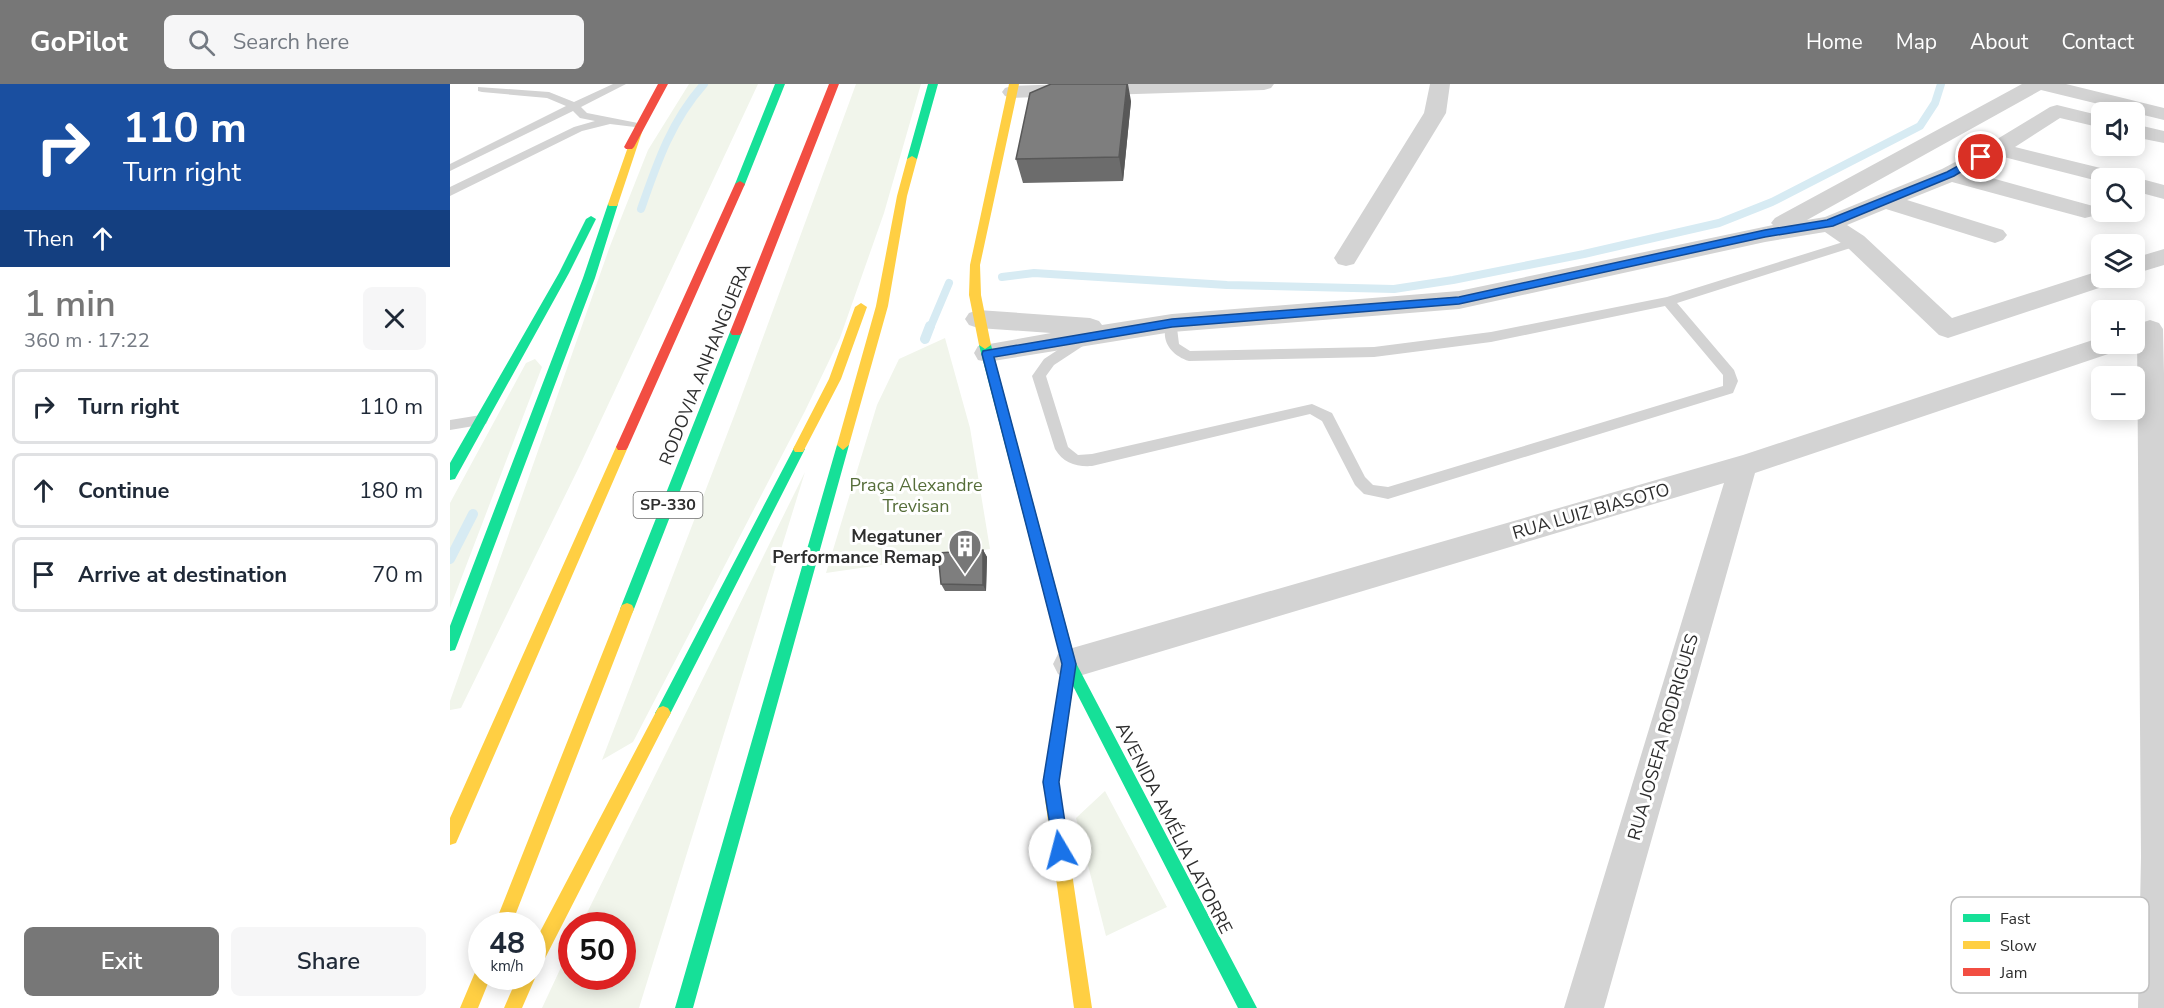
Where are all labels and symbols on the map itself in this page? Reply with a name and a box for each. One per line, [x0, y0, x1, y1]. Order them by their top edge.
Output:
pin [1955, 131, 2006, 182]
street label: RODOVIA ANHANGUERA [653, 260, 757, 468]
park label: Praça Alexandre Trevisan [850, 473, 982, 518]
street label: RUA LUIZ BIASOTO [1509, 477, 1673, 545]
road number: SP-330 [634, 492, 702, 518]
place label: Megatuner Performance Remap [772, 524, 942, 569]
building icon: Megatuner Performance Remap [947, 528, 983, 575]
street label: RUA JOSEFA RODRIGUES [1622, 631, 1704, 843]
street label: AVENIDA AMÉLIA LATORRE [1110, 718, 1238, 938]
position arrow [1028, 818, 1092, 882]
legend [1951, 897, 2149, 993]
text: Fast [2000, 908, 2031, 930]
speed limit sign: 50 [558, 912, 636, 990]
text: Slow [2000, 935, 2037, 957]
text: Jam [1999, 962, 2027, 984]

